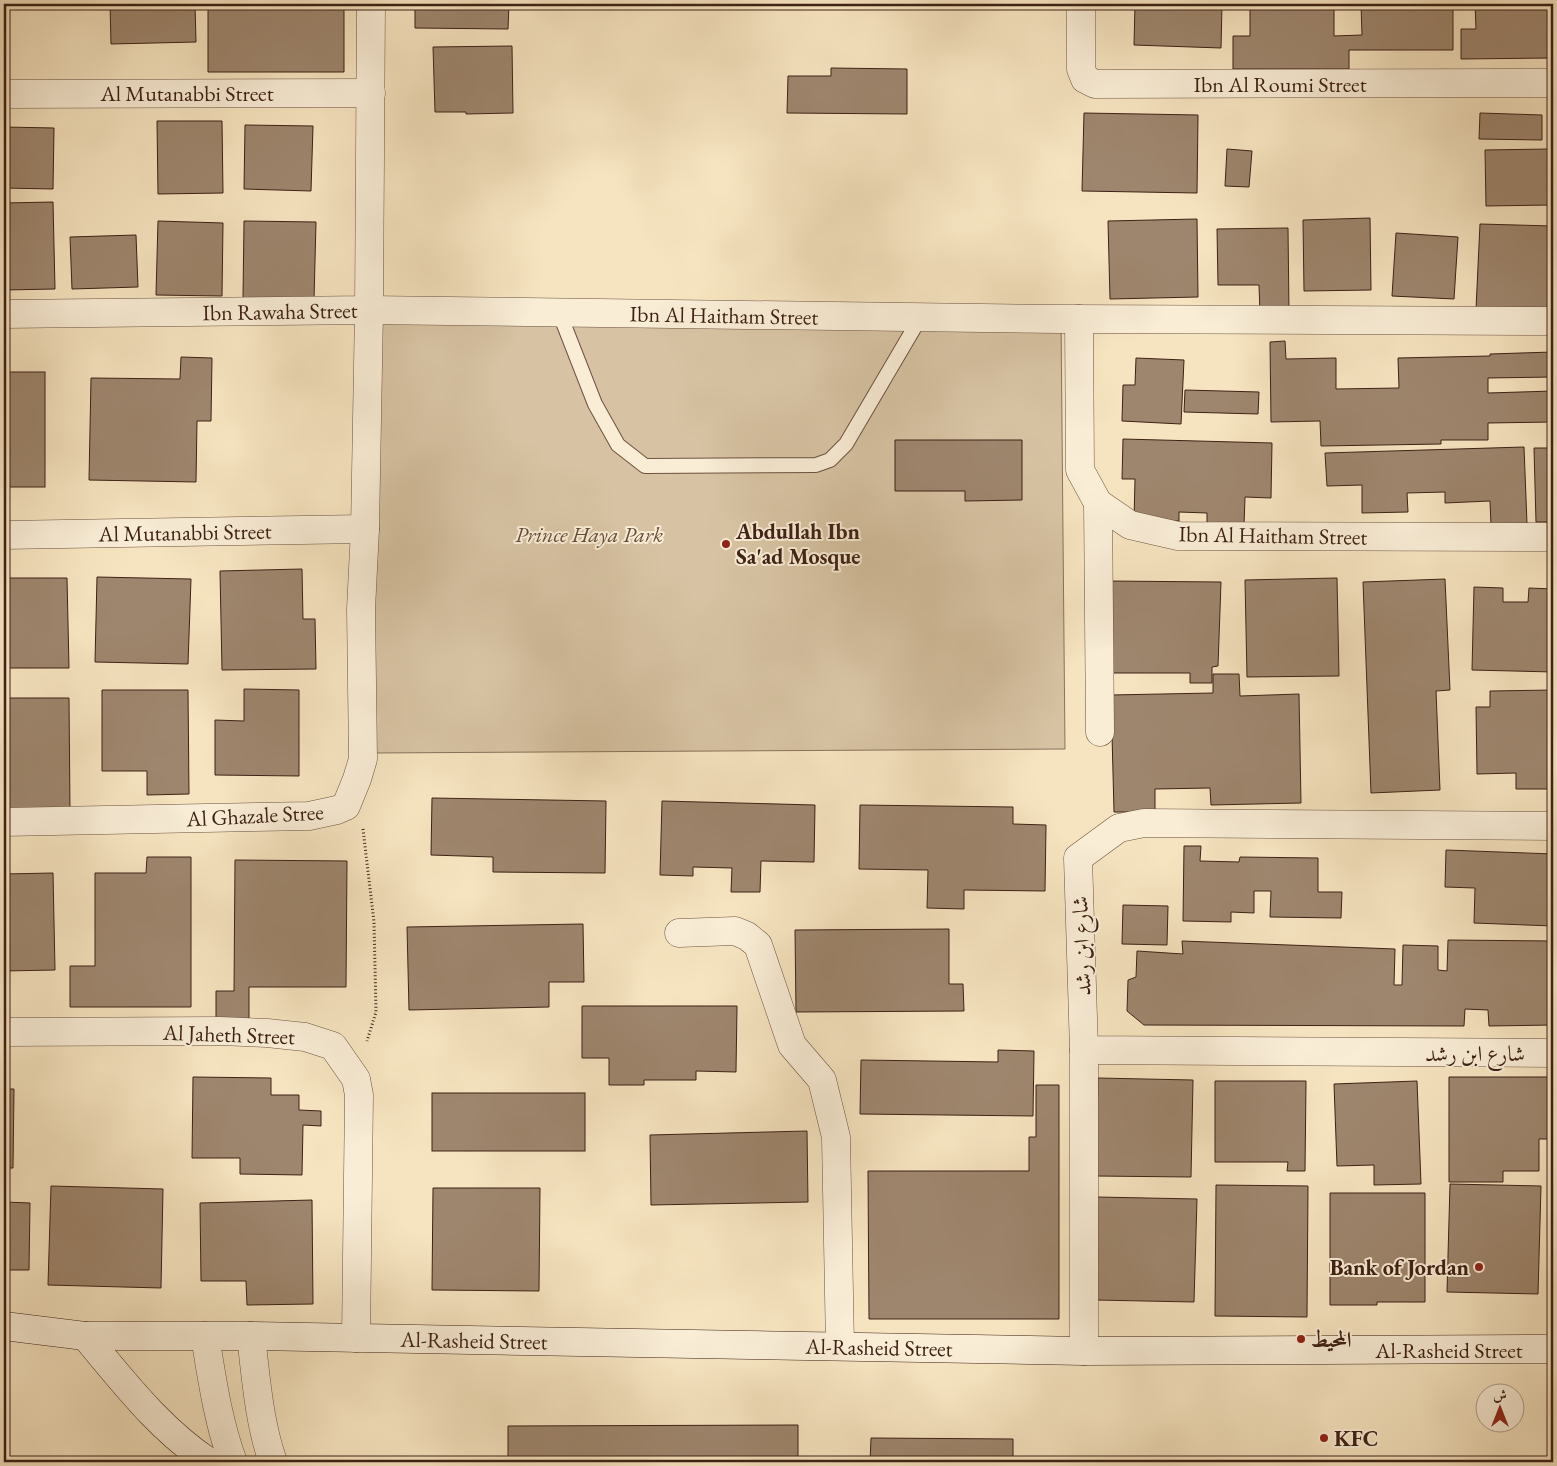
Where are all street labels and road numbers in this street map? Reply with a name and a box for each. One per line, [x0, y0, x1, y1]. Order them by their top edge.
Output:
street label: Ibn Al Roumi Street [1193, 70, 1367, 99]
street label: Al Mutanabbi Street [99, 79, 274, 108]
street label: Ibn Rawaha Street [202, 296, 358, 327]
street label: Ibn Al Haitham Street [629, 299, 819, 332]
street label: Al Mutanabbi Street [97, 516, 272, 549]
street label: Ibn Al Haitham Street [1178, 519, 1368, 552]
street label: Al Ghazale Stree [185, 797, 325, 834]
street label: شارع ابن رشد [1065, 895, 1102, 996]
street label: Al Jaheth Street [161, 1018, 296, 1051]
street label: شارع ابن رشد [1425, 1039, 1525, 1072]
street label: Al-Rasheid Street [399, 1325, 548, 1356]
street label: Al-Rasheid Street [804, 1332, 953, 1363]
street label: Al-Rasheid Street [1374, 1336, 1523, 1365]

